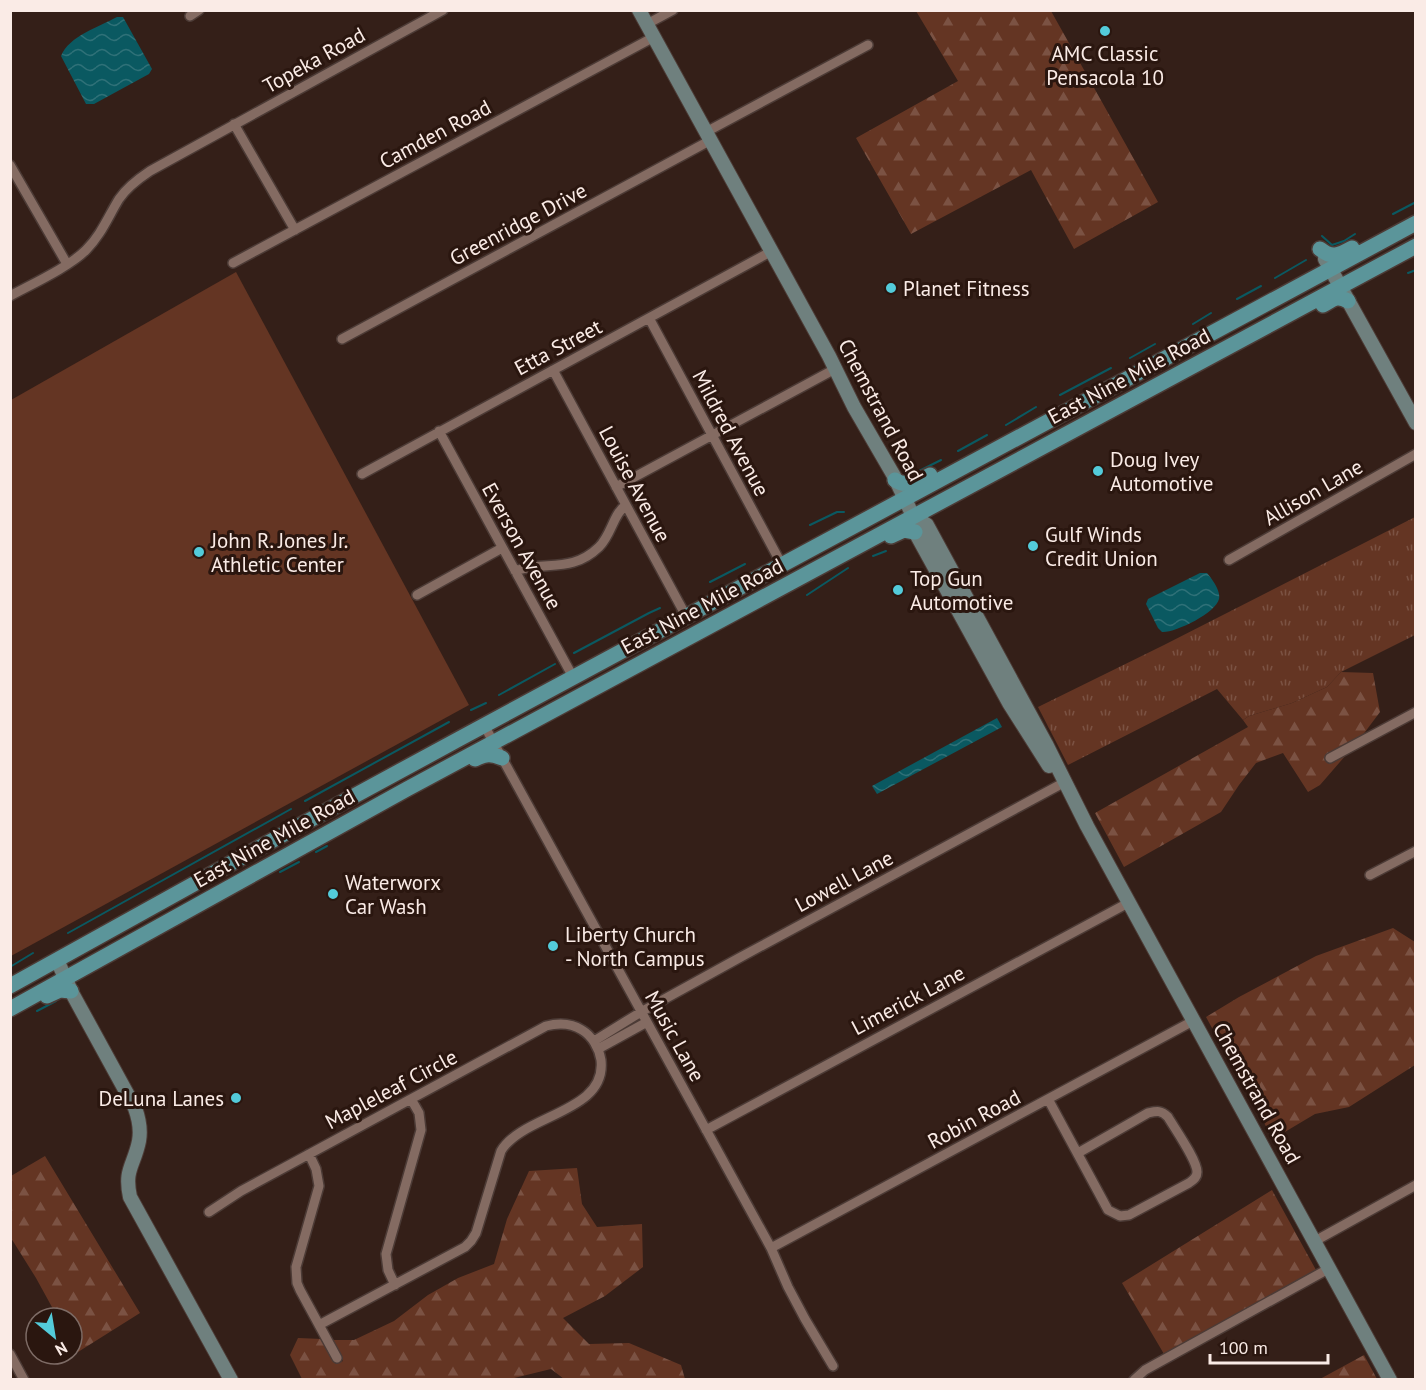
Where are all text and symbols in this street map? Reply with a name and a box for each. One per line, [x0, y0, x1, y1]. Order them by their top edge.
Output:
street label: Topeka Road [258, 21, 370, 99]
marker: AMC Classic Pensacola 10 [1098, 24, 1112, 38]
place label: AMC Classic Pensacola 10 [1046, 40, 1164, 91]
street label: Camden Road [375, 93, 495, 175]
street label: Greenridge Drive [445, 177, 591, 271]
place label: Planet Fitness [903, 275, 1030, 302]
marker: Planet Fitness [884, 281, 898, 295]
street label: Etta Street [510, 313, 606, 381]
street label: East Nine Mile Road [1043, 322, 1215, 430]
street label: Chemstrand Road [832, 334, 930, 486]
street label: Mildred Avenue [686, 365, 776, 501]
street label: Louise Avenue [593, 421, 677, 547]
place label: Doug Ivey Automotive [1110, 446, 1213, 497]
street label: Allison Lane [1258, 453, 1368, 531]
marker: Doug Ivey Automotive [1091, 464, 1105, 478]
street label: Everson Avenue [476, 478, 568, 614]
place label: Gulf Winds Credit Union [1045, 521, 1158, 572]
place label: John R. Jones Jr. Athletic Center [210, 527, 348, 578]
marker: Gulf Winds Credit Union [1026, 539, 1040, 553]
marker: John R. Jones Jr. Athletic Center [192, 545, 206, 559]
street label: East Nine Mile Road [616, 552, 788, 660]
place label: Top Gun Automotive [910, 565, 1013, 616]
marker: Top Gun Automotive [891, 583, 905, 597]
street label: East Nine Mile Road [189, 783, 359, 893]
street label: Lowell Lane [790, 844, 898, 918]
place label: Waterworx Car Wash [345, 869, 441, 920]
marker: Waterworx Car Wash [326, 887, 340, 901]
place label: Liberty Church - North Campus [565, 921, 704, 972]
marker: Liberty Church - North Campus [546, 939, 560, 953]
street label: Limerick Lane [847, 959, 969, 1041]
street label: Music Lane [639, 986, 711, 1086]
street label: Chemstrand Road [1207, 1018, 1307, 1168]
street label: Mapleleaf Circle [320, 1043, 462, 1135]
street label: Robin Road [923, 1083, 1025, 1155]
place label: DeLuna Lanes [98, 1085, 224, 1112]
marker: DeLuna Lanes [229, 1091, 243, 1105]
north arrow [24, 1306, 84, 1366]
scale bar [1210, 1327, 1328, 1365]
text: 100 m [1219, 1336, 1268, 1359]
text: N [52, 1338, 71, 1360]

